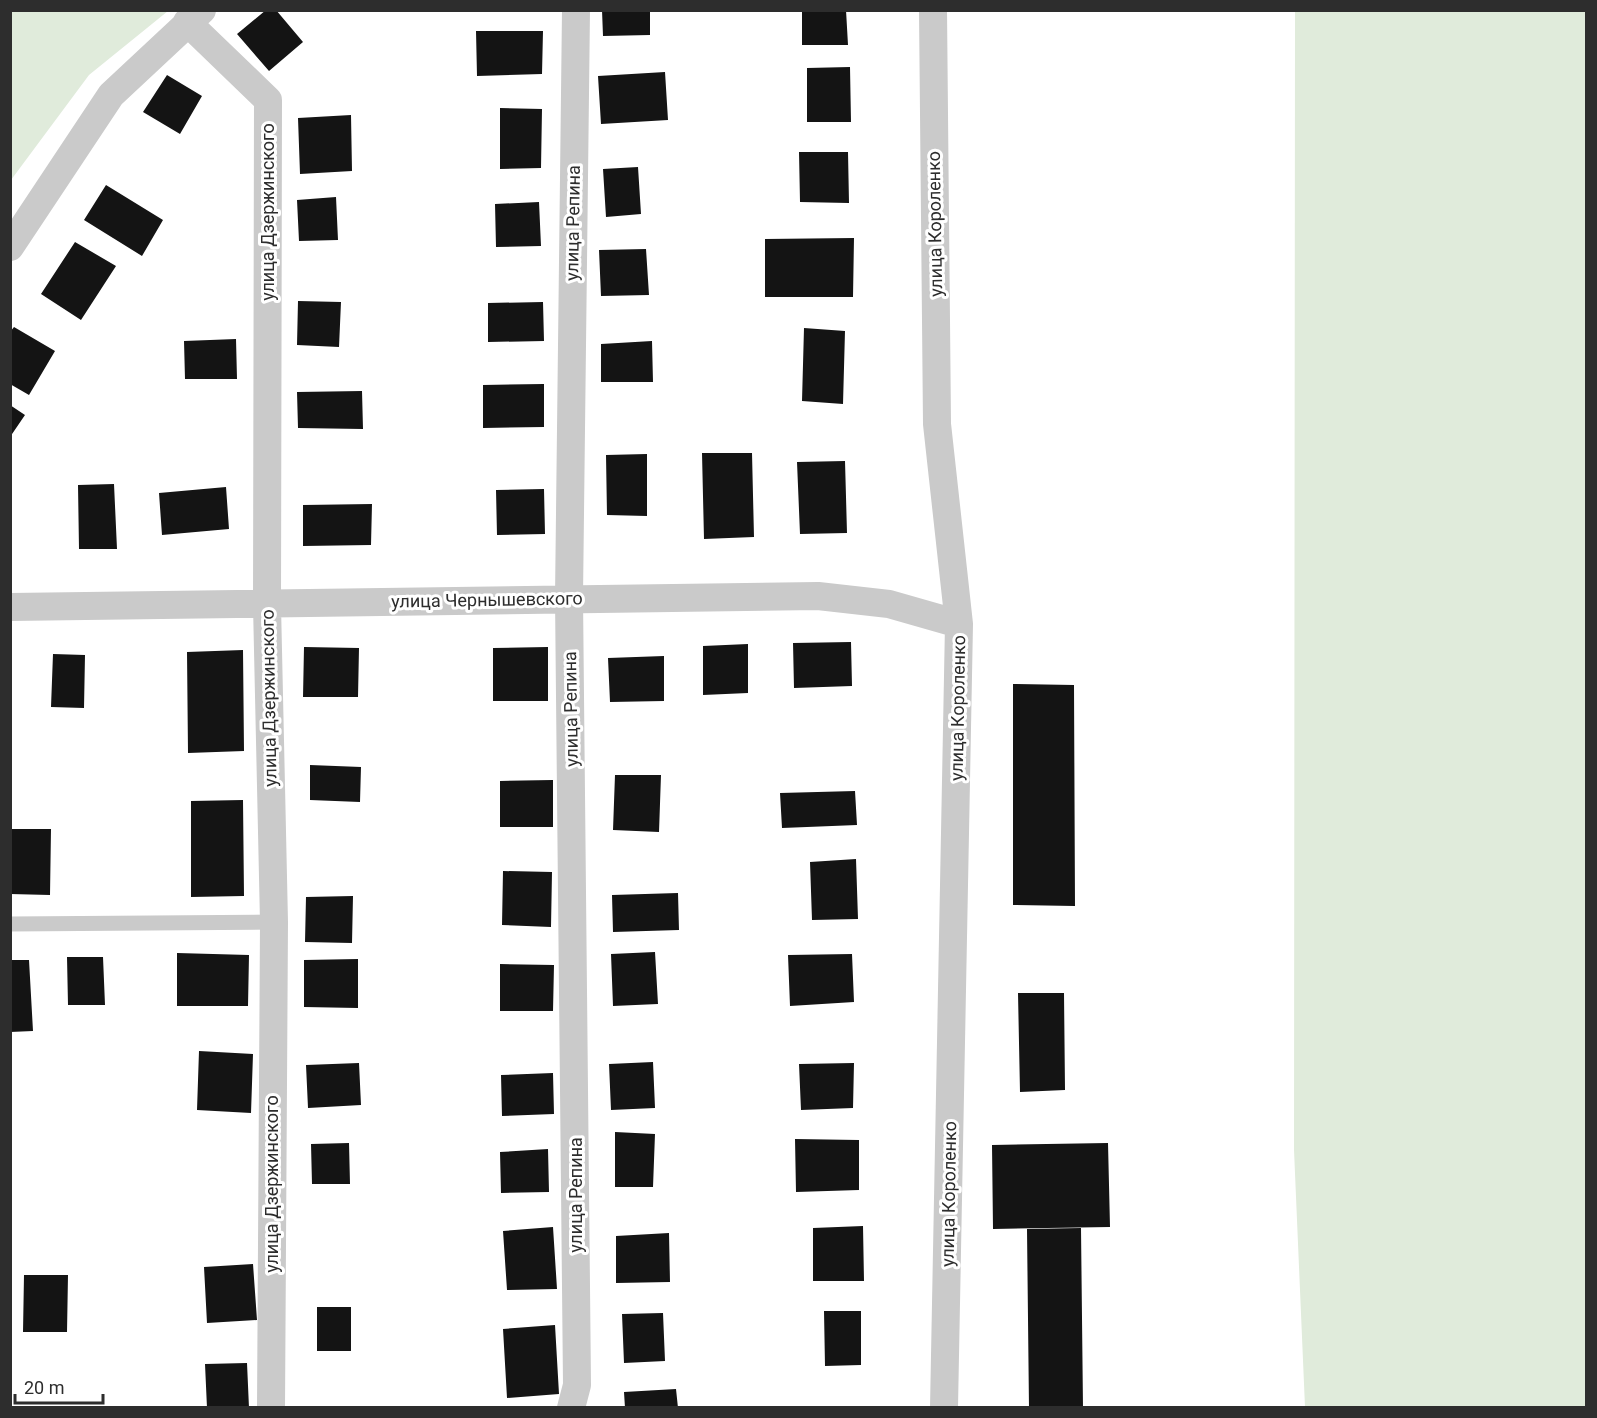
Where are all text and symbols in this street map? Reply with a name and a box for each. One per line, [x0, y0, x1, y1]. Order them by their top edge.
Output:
street label: улица Дзержинского [257, 123, 278, 301]
street label: улица Короленко [923, 151, 946, 297]
street label: улица Репина [561, 165, 584, 281]
street label: улица Чернышевского [391, 587, 583, 612]
street label: улица Дзержинского [256, 609, 281, 787]
street label: улица Короленко [946, 635, 969, 781]
street label: улица Репина [559, 651, 582, 767]
street label: улица Дзержинского [261, 1095, 282, 1273]
street label: улица Короленко [937, 1121, 960, 1267]
street label: улица Репина [565, 1137, 586, 1253]
scale bar [15, 1367, 104, 1405]
text: 20 m [24, 1377, 64, 1398]

